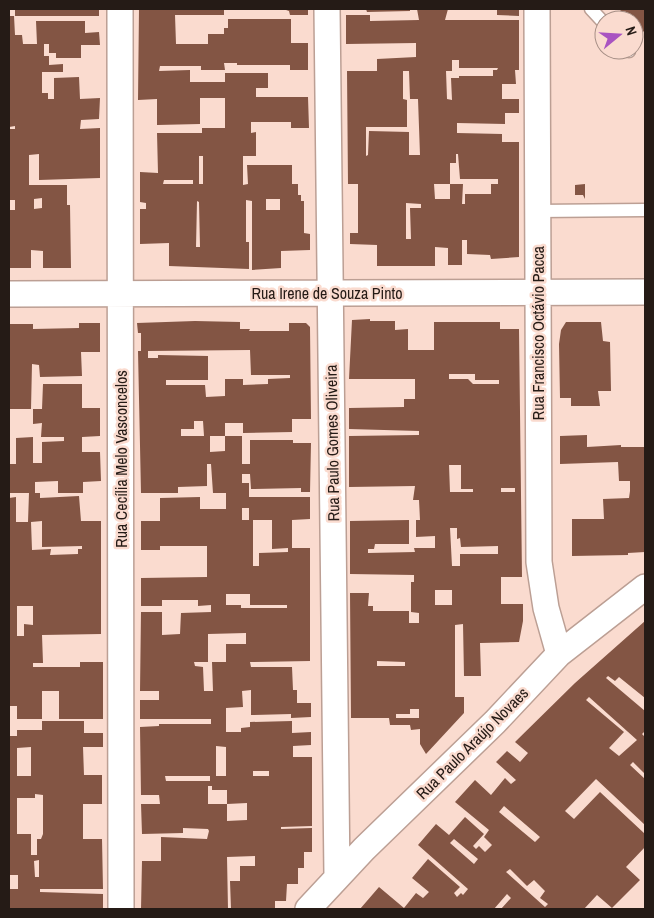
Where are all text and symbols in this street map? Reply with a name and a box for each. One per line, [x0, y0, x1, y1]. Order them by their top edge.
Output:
north arrow [594, 10, 644, 60]
text: N [622, 24, 641, 38]
street label: Rua Francisco Octávio Pacca [527, 245, 549, 420]
street label: Rua Irene de Souza Pinto [252, 282, 403, 304]
street label: Rua Paulo Gomes Oliveira [320, 364, 344, 522]
street label: Rua Cecília Melo Vasconcelos [110, 370, 132, 548]
street label: Rua Paulo Araújo Novaes [411, 682, 533, 804]

